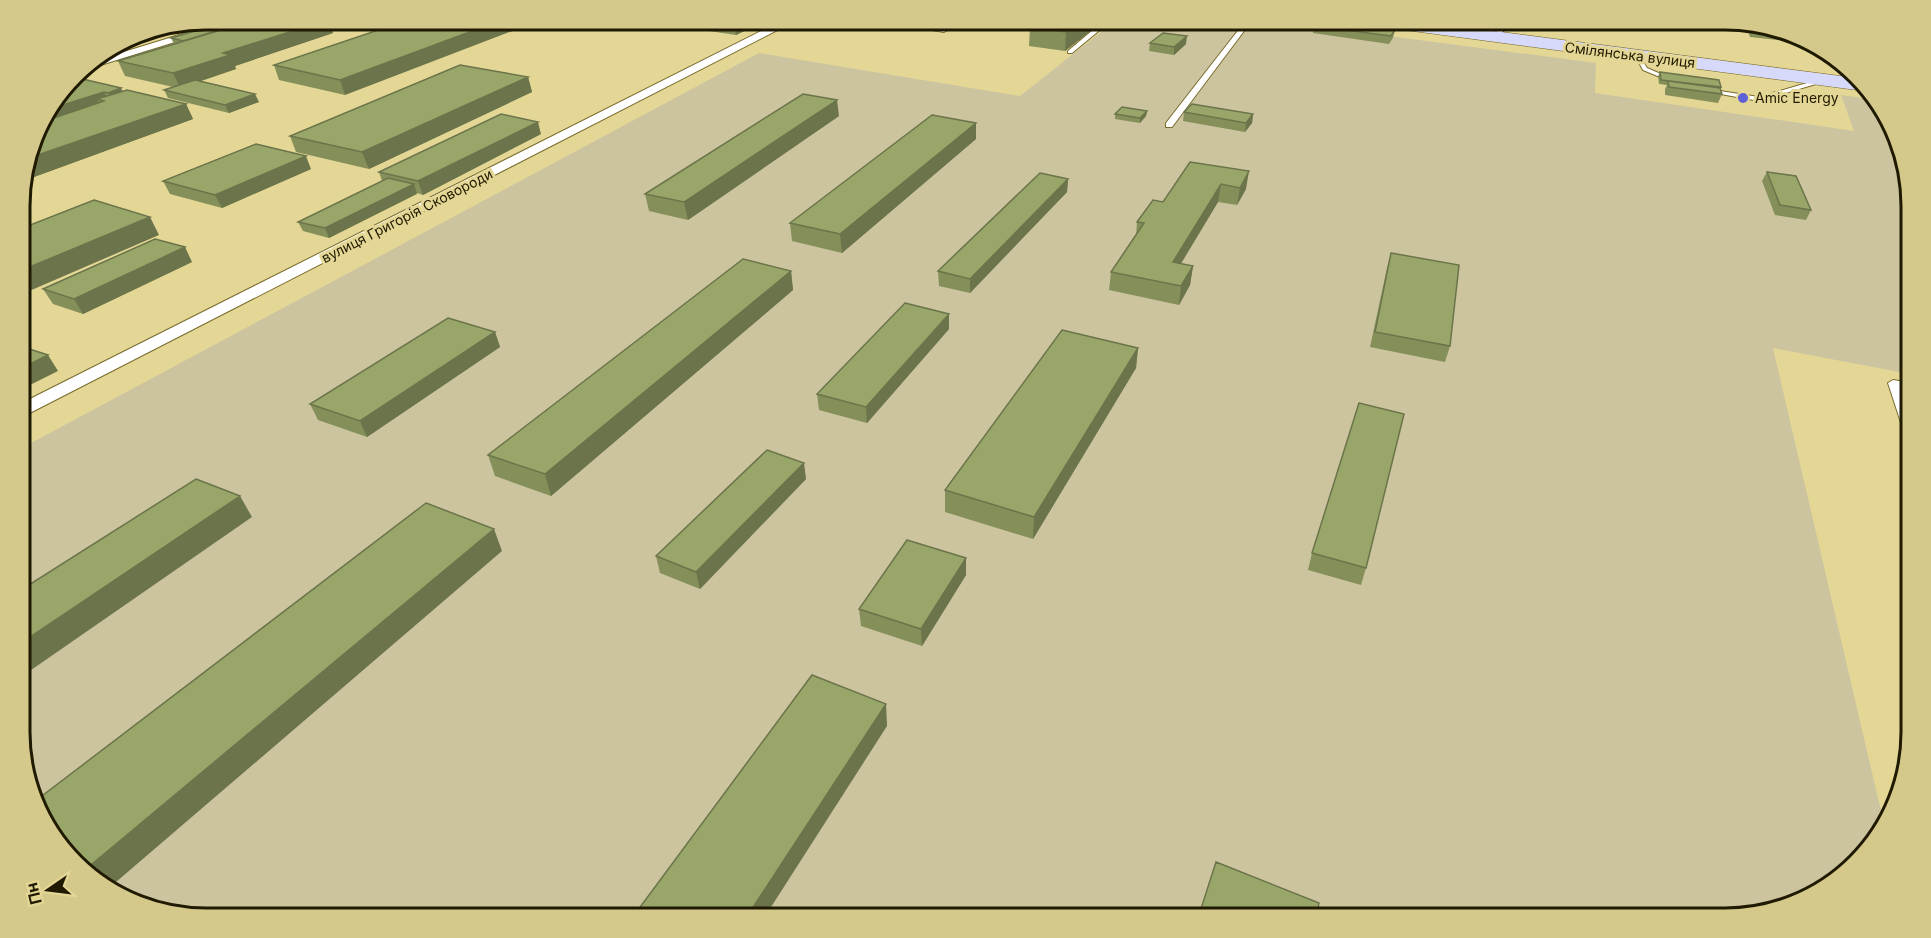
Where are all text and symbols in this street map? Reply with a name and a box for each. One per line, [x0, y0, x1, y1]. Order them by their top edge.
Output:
street label: Смілянська вулиця [1564, 38, 1696, 71]
place label: Amic Energy [1755, 89, 1839, 106]
marker: Amic Energy [1736, 91, 1750, 105]
street label: вулиця Григорія Сковороди [318, 165, 495, 266]
north arrow [18, 860, 78, 920]
text: Пн [21, 881, 46, 907]

